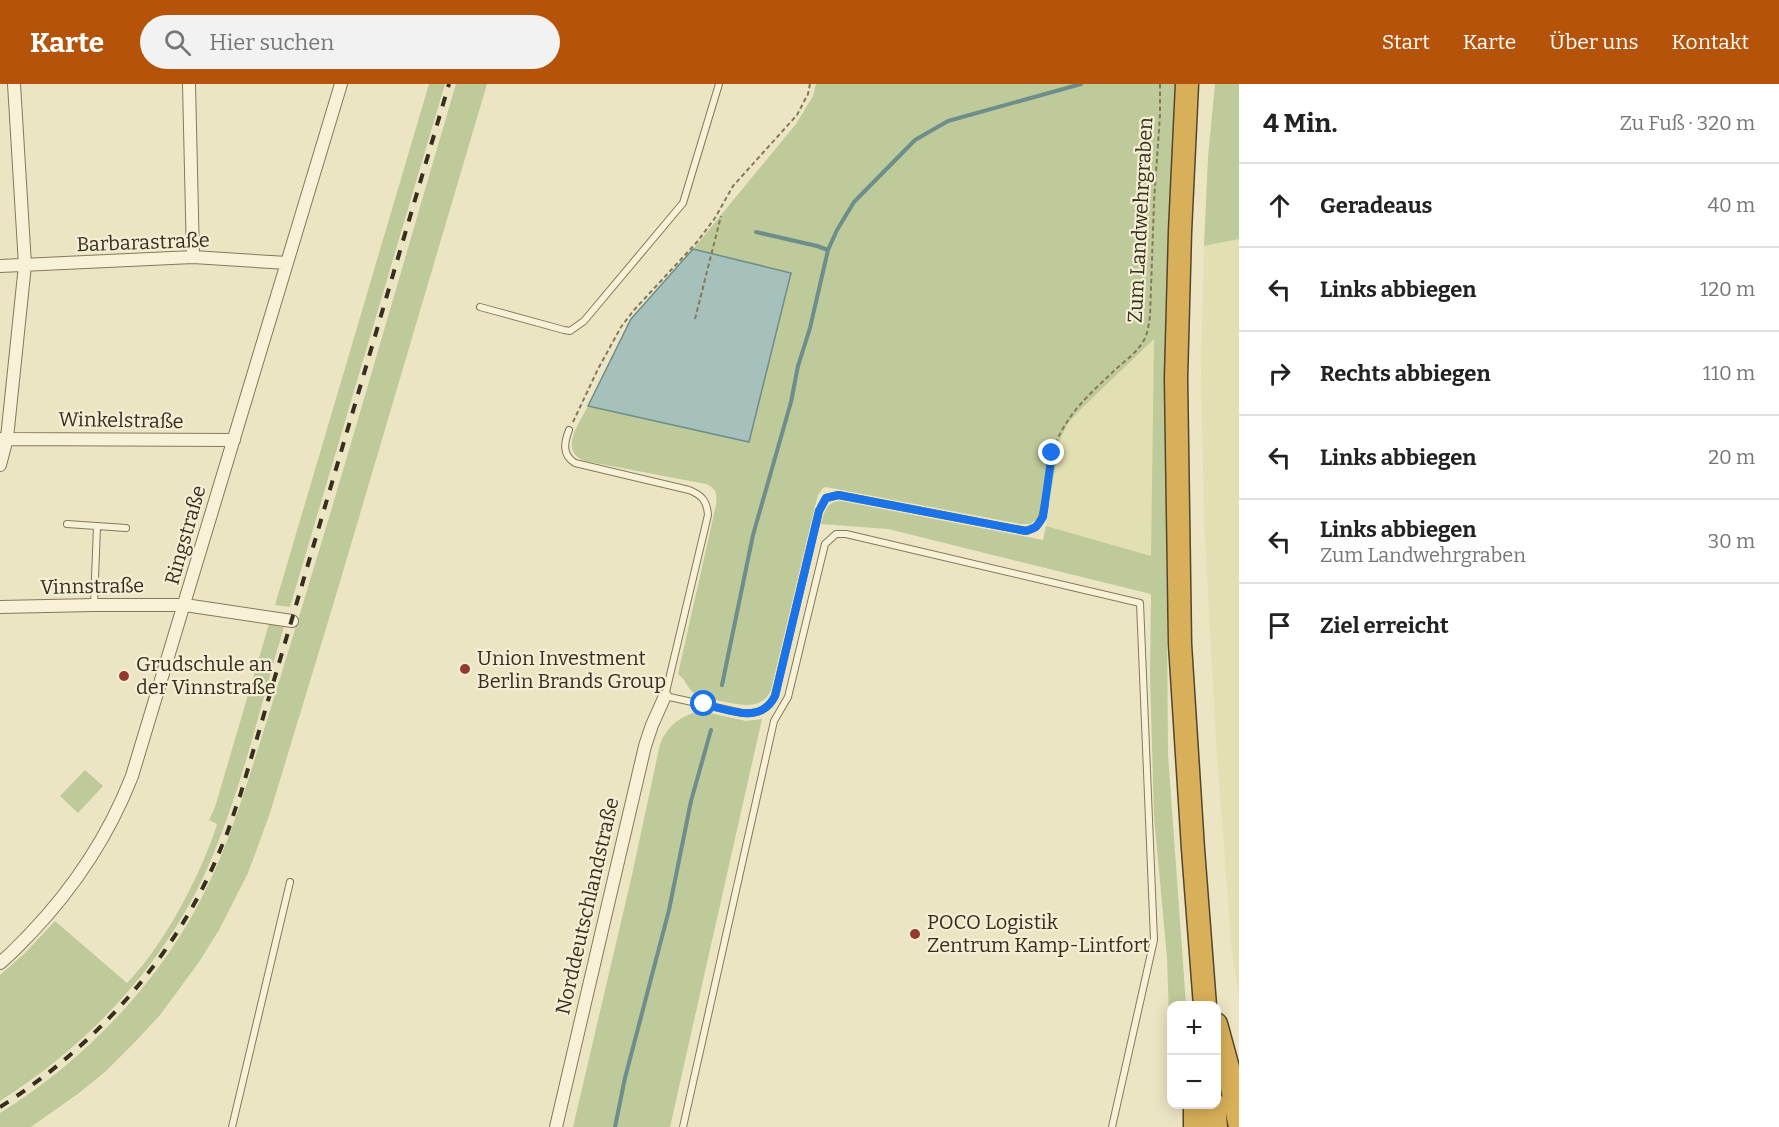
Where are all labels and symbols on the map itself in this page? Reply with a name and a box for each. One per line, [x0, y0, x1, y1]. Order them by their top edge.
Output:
street label: Zum Landwehrgraben [1123, 116, 1157, 323]
street label: Barbarastraße [76, 228, 210, 256]
street label: Winkelstraße [58, 407, 184, 433]
route end [1038, 439, 1064, 465]
street label: Ringstraße [159, 483, 211, 587]
street label: Vinnstraße [40, 573, 144, 599]
place label: Union Investment Berlin Brands Group [477, 646, 666, 693]
place label: Grudschule an der Vinnstraße [136, 652, 276, 699]
marker: Union Investment Berlin Brands Group [458, 662, 472, 676]
marker: Grudschule an der Vinnstraße [117, 669, 131, 683]
route start [690, 690, 716, 716]
street label: Norddeutschlandstraße [550, 795, 624, 1017]
place label: POCO Logistik Zentrum Kamp-Lintfort [927, 910, 1150, 957]
marker: POCO Logistik Zentrum Kamp-Lintfort [908, 927, 922, 941]

